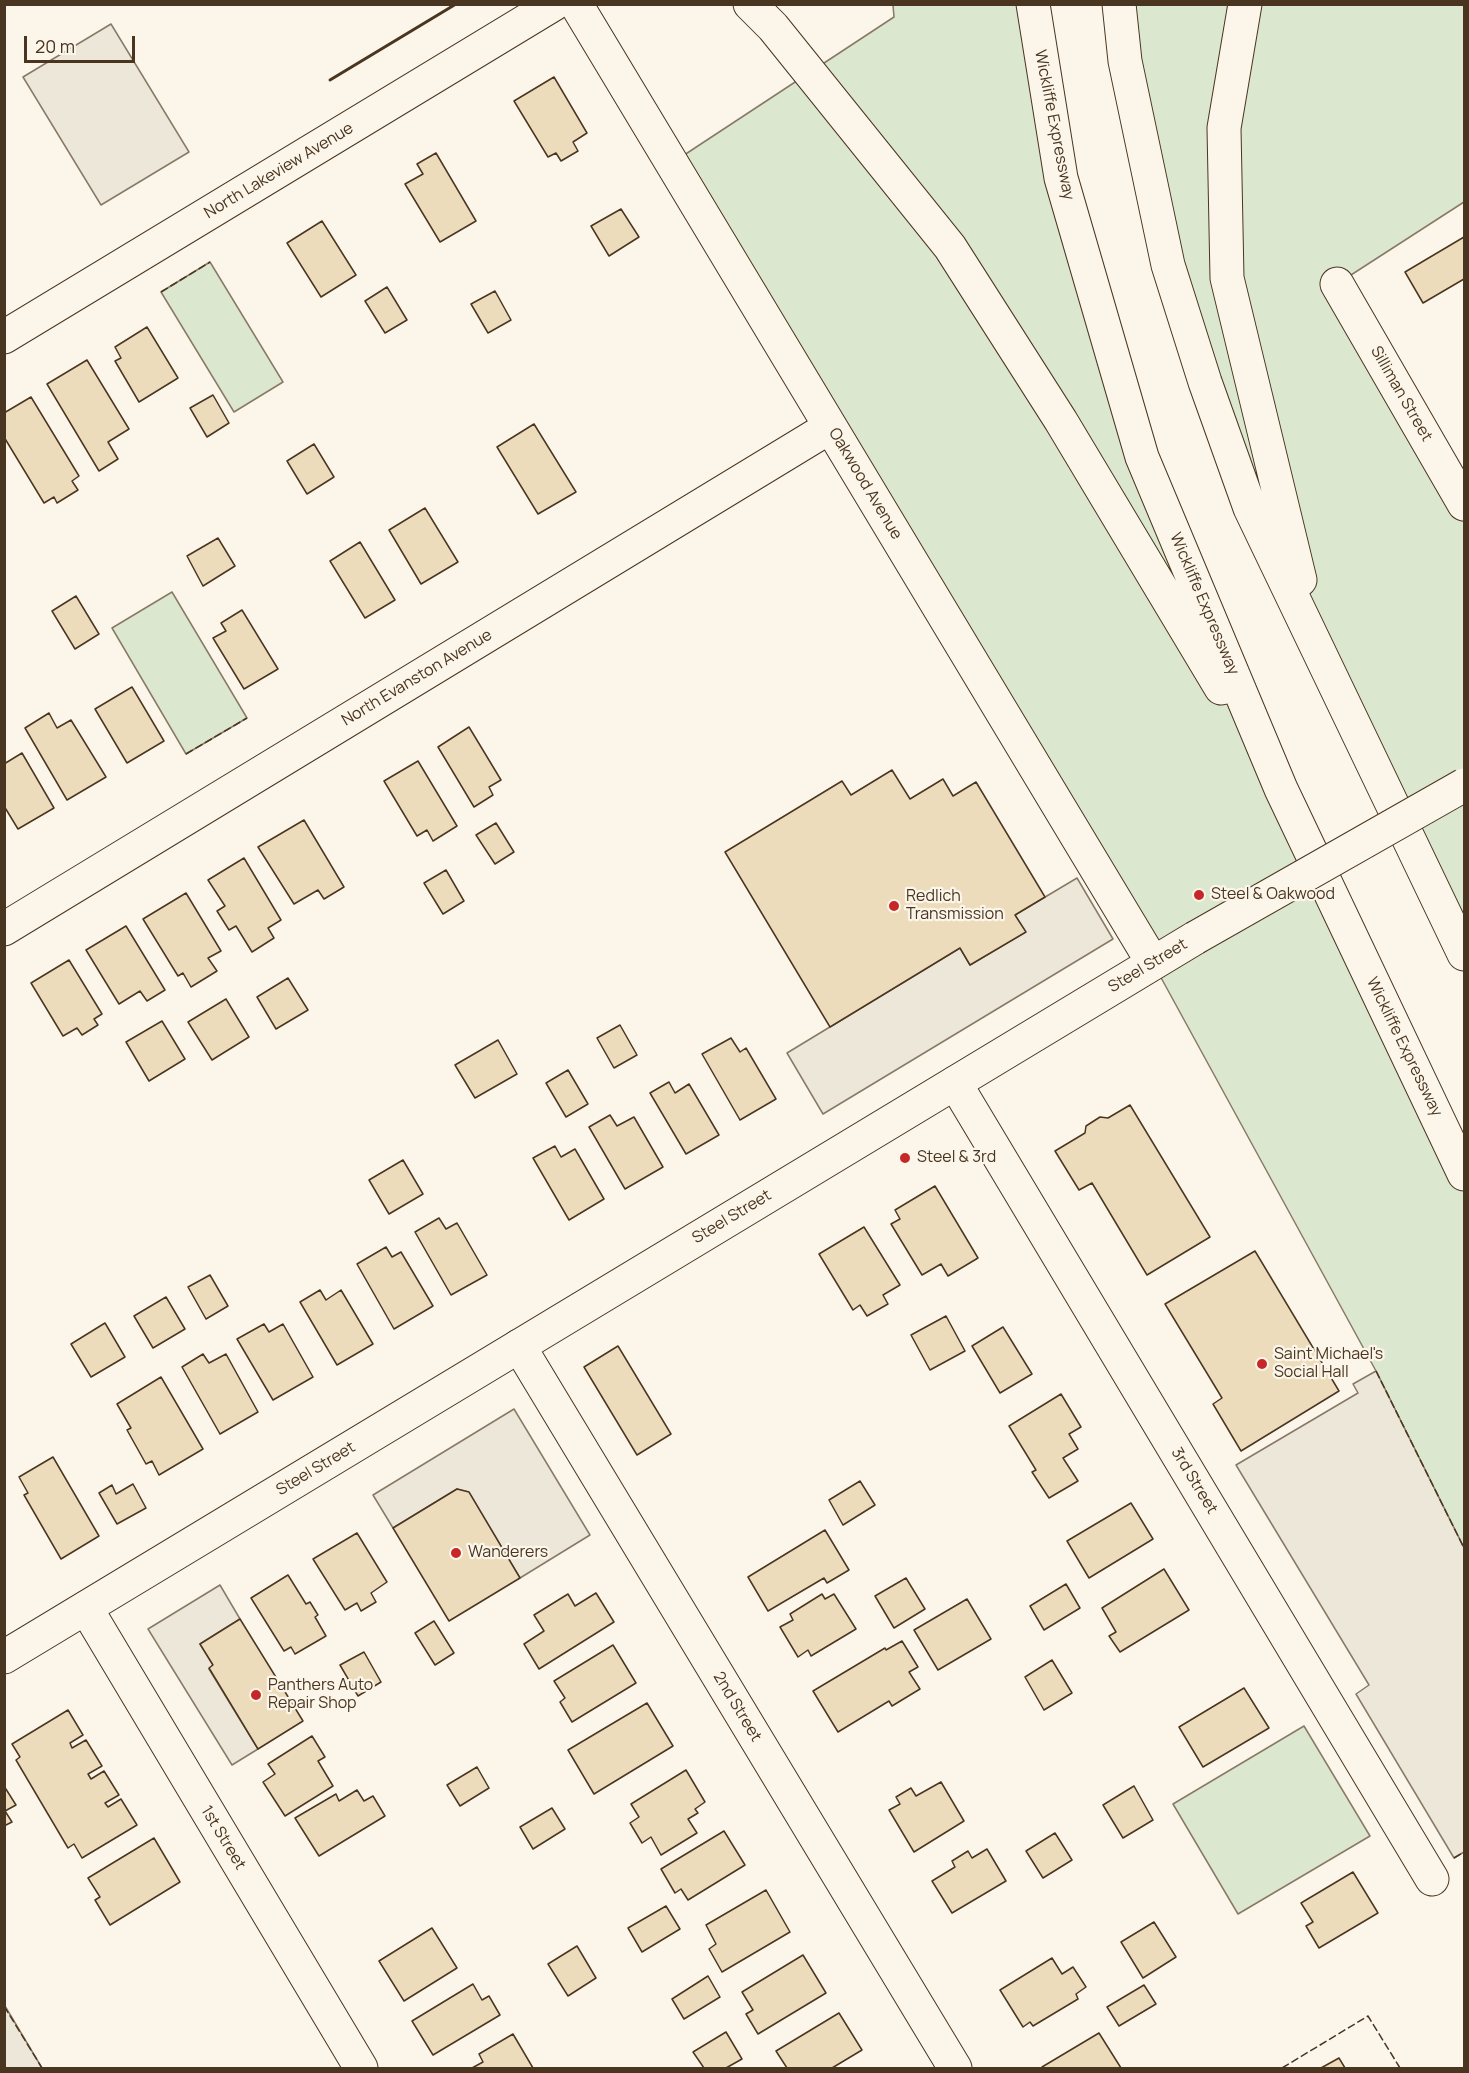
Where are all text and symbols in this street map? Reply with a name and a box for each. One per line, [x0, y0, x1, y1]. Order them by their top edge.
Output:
scale bar [27, 24, 138, 62]
text: 20 m [35, 34, 75, 58]
street label: Wickliffe Expressway [1030, 48, 1078, 202]
street label: North Lakeview Avenue [201, 119, 357, 223]
street label: Silliman Street [1366, 343, 1436, 445]
street label: Oakwood Avenue [824, 425, 906, 543]
street label: Wickliffe Expressway [1165, 530, 1243, 678]
street label: North Evanston Avenue [338, 626, 496, 730]
place label: Steel & Oakwood [1211, 885, 1335, 905]
place label: Redlich Transmission [906, 887, 1004, 925]
marker: Steel & Oakwood [1192, 888, 1206, 902]
marker: Redlich Transmission [887, 899, 901, 913]
street label: Steel Street [1105, 935, 1191, 997]
street label: Wickliffe Expressway [1362, 974, 1446, 1120]
place label: Steel & 3rd [917, 1148, 996, 1168]
marker: Steel & 3rd [898, 1151, 912, 1165]
street label: Steel Street [689, 1186, 775, 1248]
place label: Saint Michael's Social Hall [1274, 1345, 1383, 1383]
marker: Saint Michael's Social Hall [1255, 1357, 1269, 1371]
street label: Steel Street [273, 1438, 359, 1500]
street label: 3rd Street [1167, 1444, 1221, 1518]
place label: Wanderers [468, 1543, 548, 1563]
marker: Wanderers [449, 1546, 463, 1560]
street label: 2nd Street [709, 1669, 765, 1745]
place label: Panthers Auto Repair Shop [268, 1676, 373, 1714]
marker: Panthers Auto Repair Shop [249, 1688, 263, 1702]
street label: 1st Street [196, 1803, 250, 1873]

